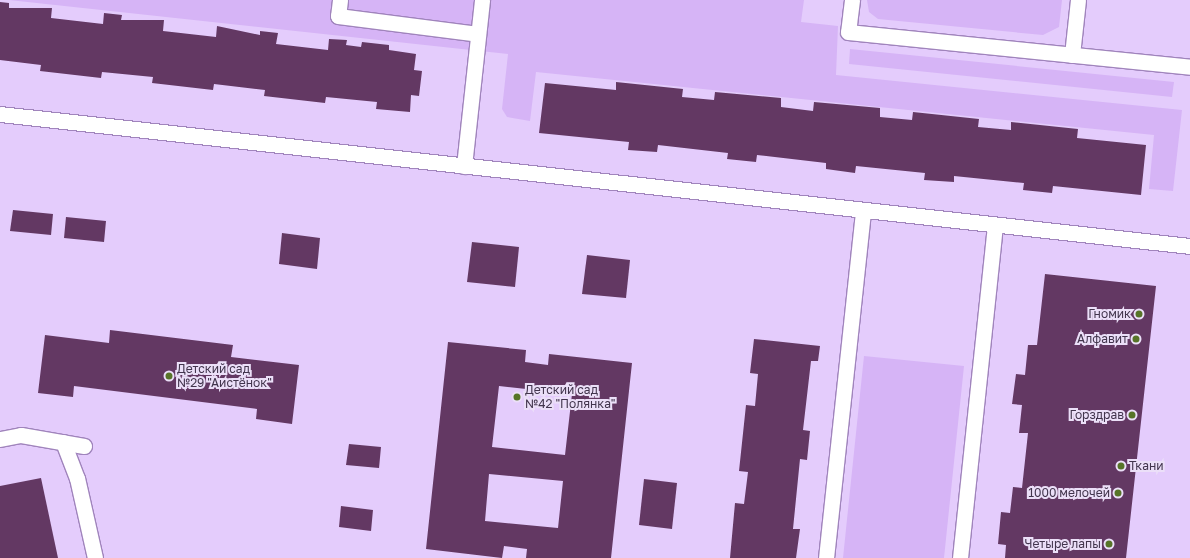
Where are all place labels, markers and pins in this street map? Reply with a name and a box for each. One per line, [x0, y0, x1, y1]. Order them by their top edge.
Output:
place label: Гномик [1088, 307, 1131, 321]
marker: Гномик [1134, 309, 1144, 319]
place label: Алфавит [1077, 332, 1128, 346]
marker: Алфавит [1131, 334, 1141, 344]
place label: Детский сад №29 "Аистёнок" [177, 362, 272, 390]
marker: Детский сад №29 "Аистёнок" [164, 371, 174, 381]
place label: Детский сад №42 "Полянка" [525, 383, 615, 411]
marker: Детский сад №42 "Полянка" [512, 392, 522, 402]
place label: Горздрав [1070, 408, 1124, 422]
marker: Горздрав [1127, 410, 1137, 420]
place label: Ткани [1129, 459, 1164, 473]
marker: Ткани [1116, 461, 1126, 471]
place label: 1000 мелочей [1028, 486, 1110, 500]
marker: 1000 мелочей [1113, 488, 1123, 498]
place label: Четыре лапы [1024, 537, 1101, 551]
marker: Четыре лапы [1104, 539, 1114, 549]

